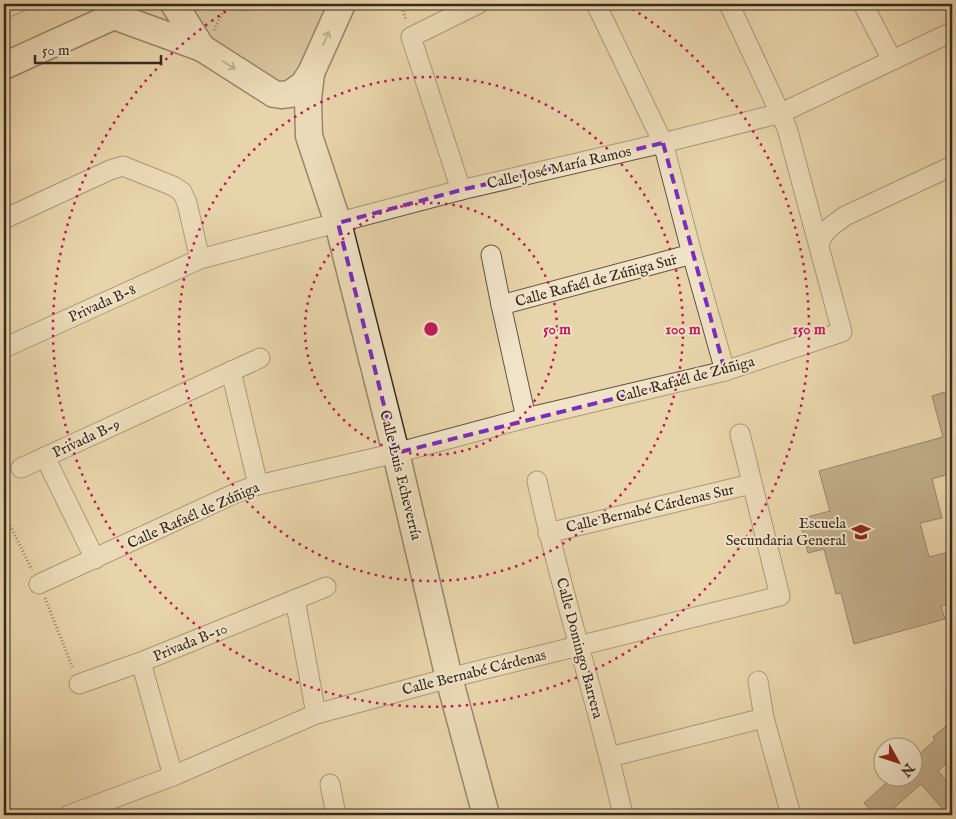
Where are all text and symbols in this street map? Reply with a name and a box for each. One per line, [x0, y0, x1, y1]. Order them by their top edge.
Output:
one-way arrow [322, 31, 332, 46]
scale bar [35, 32, 161, 64]
text: 50 m [42, 41, 70, 60]
one-way arrow [221, 60, 235, 70]
street label: Calle José María Ramos [485, 142, 633, 193]
street label: Calle Rafaél de Zúñiga Sur [513, 250, 680, 311]
street label: Privada B-8 [66, 280, 139, 327]
centre of rings [422, 320, 440, 338]
text: 50 m [543, 320, 571, 339]
text: 100 m [665, 320, 701, 339]
text: 150 m [792, 320, 826, 339]
street label: Calle Rafaél de Zúñiga [614, 352, 757, 407]
street label: Calle Luis Echeverría [375, 408, 426, 543]
street label: Privada B-9 [49, 415, 123, 462]
street label: Calle Rafaél de Zúñiga [124, 478, 263, 553]
street label: Calle Bernabé Cárdenas Sur [564, 480, 737, 537]
place label: Escuela Secundaria General [726, 514, 847, 550]
school or university icon: Escuela Secundaria General [850, 521, 872, 543]
street label: Calle Domingo Barrera [552, 576, 608, 721]
street label: Privada B-10 [150, 619, 230, 666]
street label: Calle Bernabé Cárdenas [400, 645, 548, 700]
north arrow [874, 736, 924, 786]
text: N [896, 759, 919, 780]

